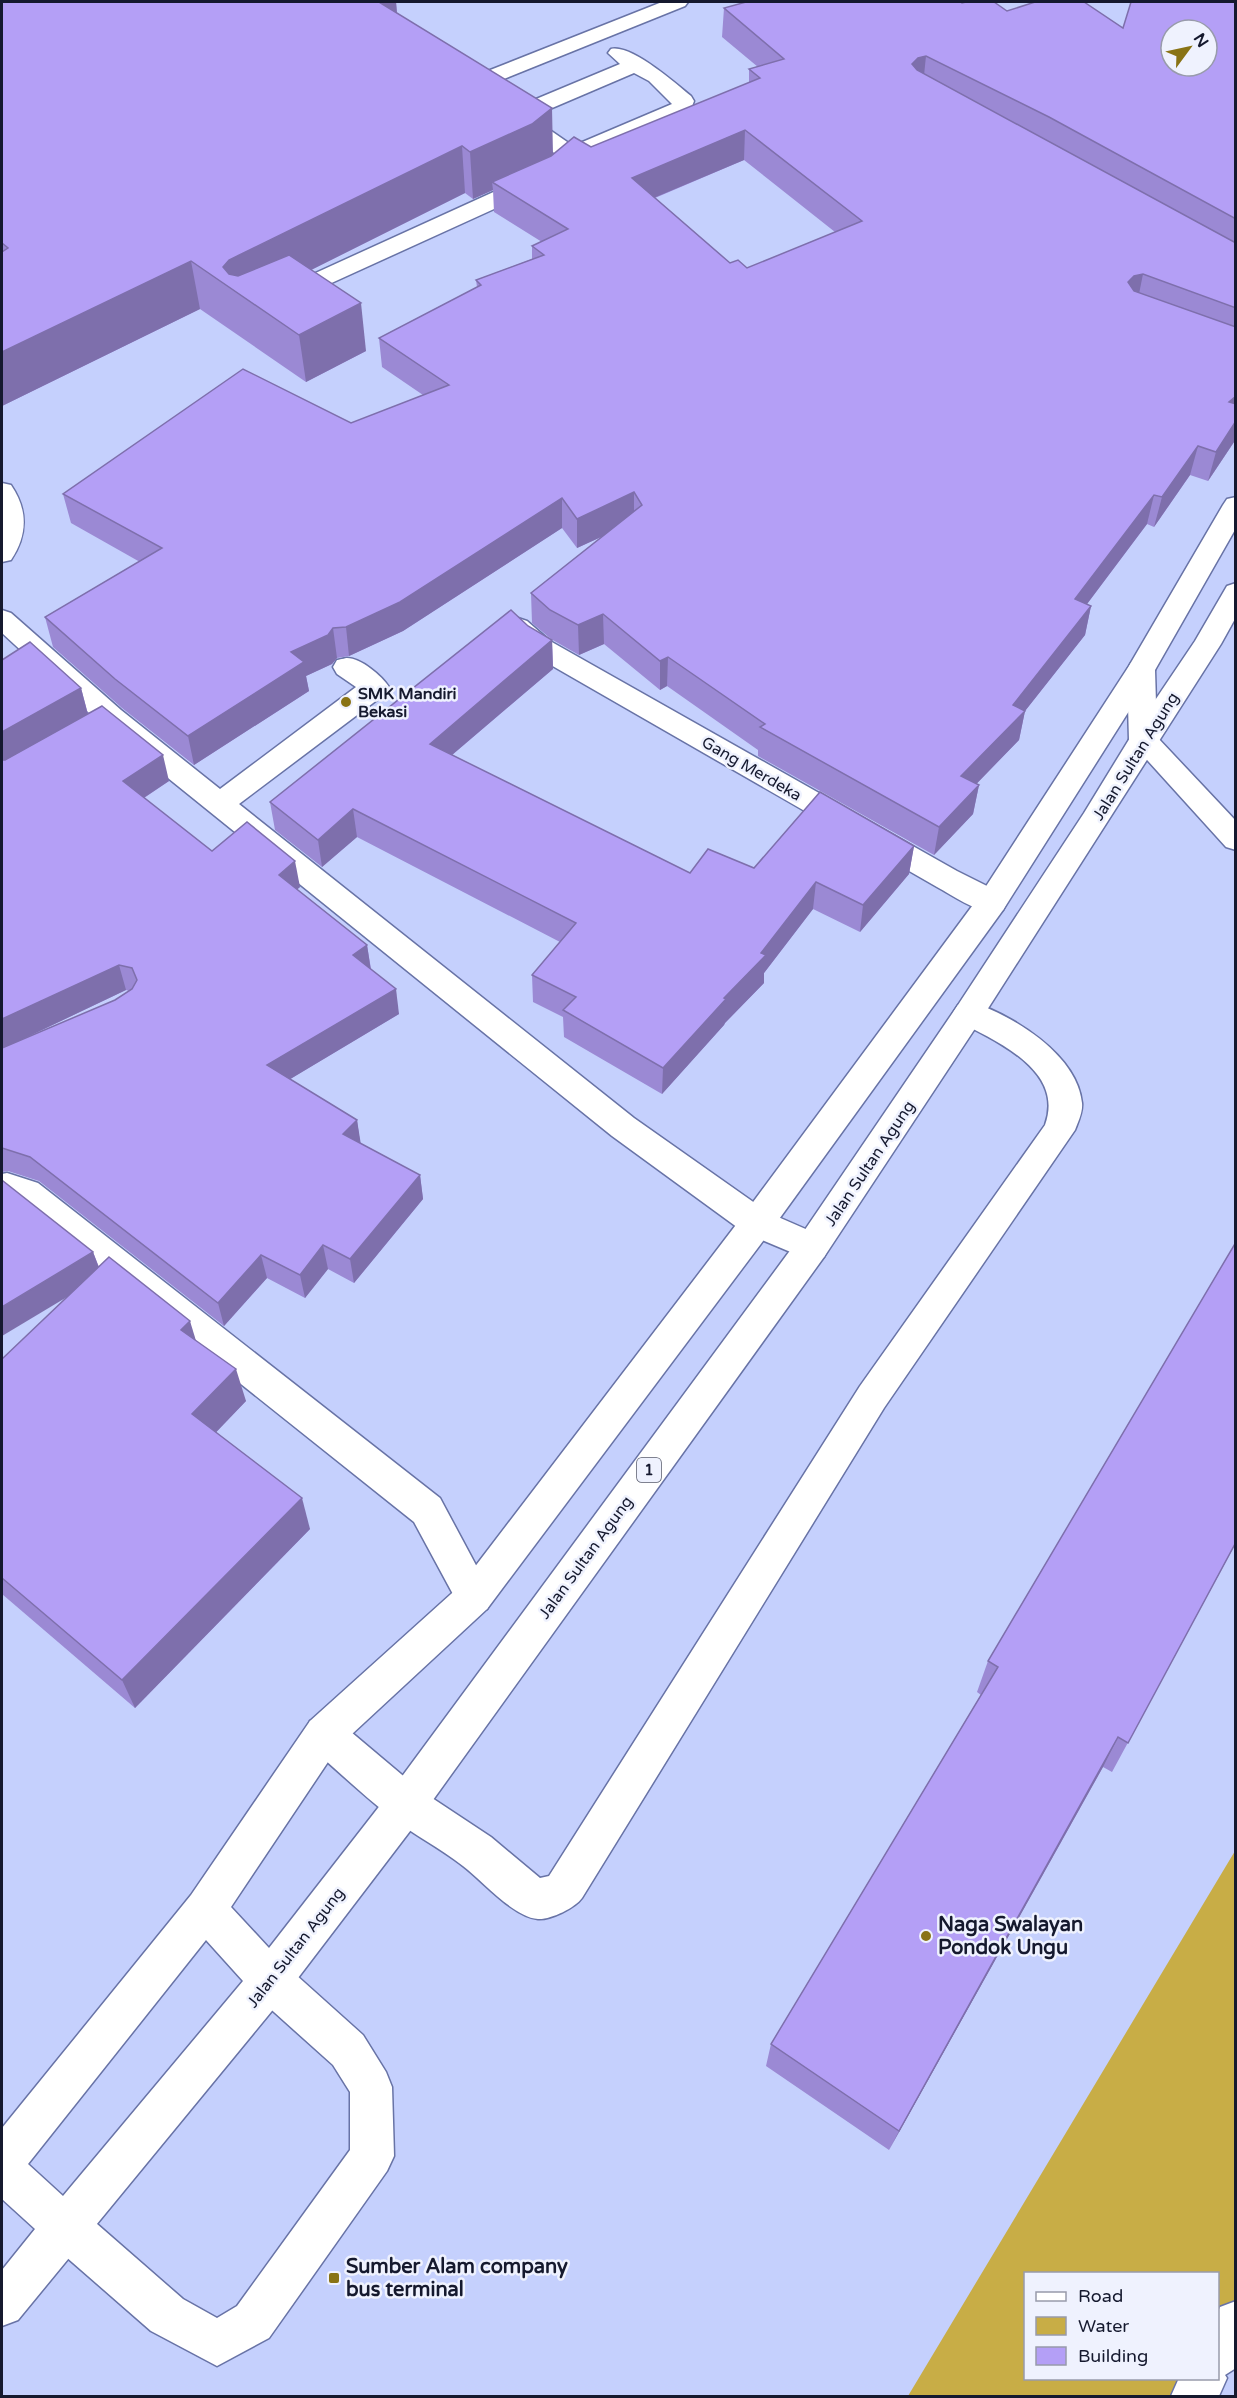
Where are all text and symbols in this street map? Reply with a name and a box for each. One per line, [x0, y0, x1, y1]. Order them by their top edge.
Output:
north arrow [1159, 18, 1219, 78]
text: N [1189, 30, 1213, 51]
place label: SMK Mandiri Bekasi [358, 684, 457, 722]
street label: Jalan Sultan Agung [1088, 689, 1183, 824]
marker: SMK Mandiri Bekasi [339, 695, 353, 709]
street label: Gang Merdeka [698, 732, 805, 806]
street label: Jalan Sultan Agung [820, 1097, 919, 1230]
road number: 1 [637, 1458, 661, 1482]
street label: Jalan Sultan Agung [534, 1492, 637, 1623]
street label: Jalan Sultan Agung [243, 1883, 349, 2012]
place label: Naga Swalayan Pondok Ungu [938, 1913, 1083, 1960]
marker: Naga Swalayan Pondok Ungu [919, 1929, 933, 1943]
place label: Sumber Alam company bus terminal [346, 2255, 568, 2302]
marker: Sumber Alam company bus terminal [327, 2271, 341, 2285]
legend [1024, 2272, 1219, 2380]
text: Road [1078, 2285, 1123, 2307]
text: Water [1078, 2315, 1129, 2337]
text: Building [1078, 2345, 1148, 2367]

